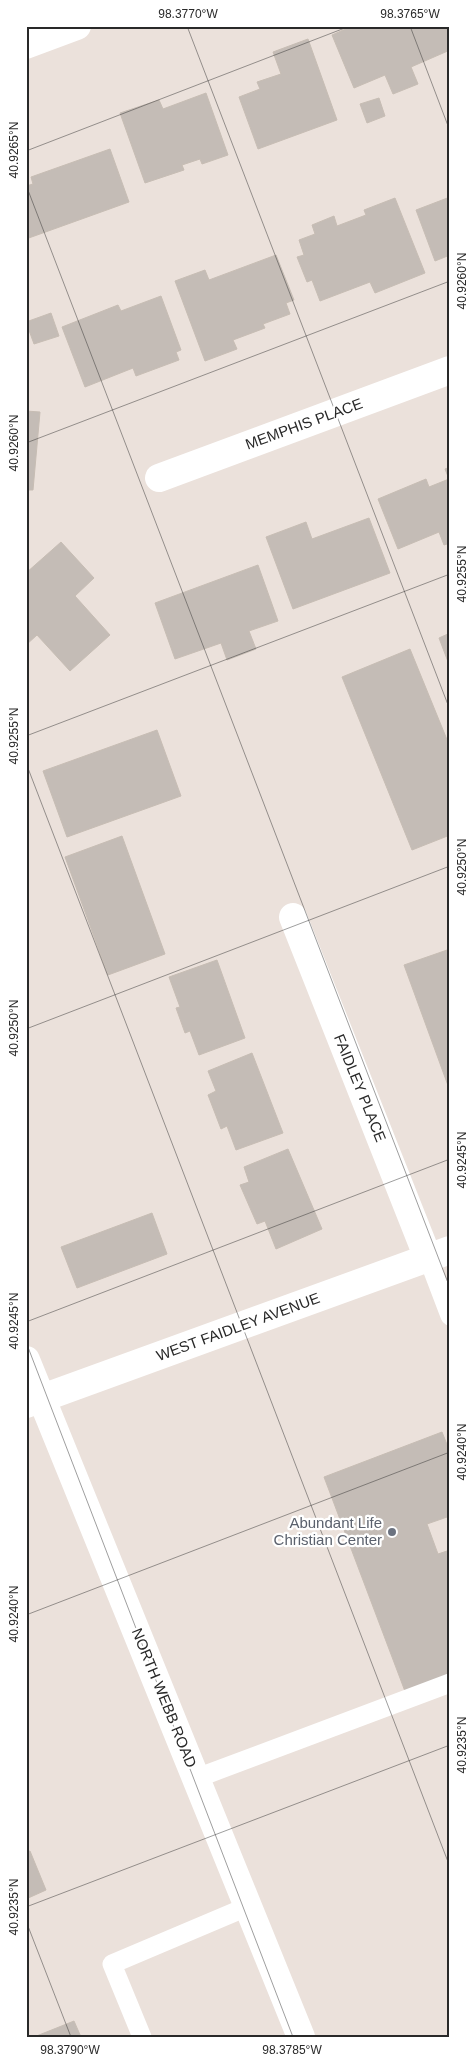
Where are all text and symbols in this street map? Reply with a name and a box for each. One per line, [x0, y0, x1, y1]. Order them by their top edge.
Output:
text: 98.3770°W [158, 7, 218, 21]
text: 98.3765°W [380, 7, 440, 21]
text: 40.9265°N [7, 122, 21, 178]
text: 40.9260°N [455, 253, 469, 309]
street label: MEMPHIS PLACE [243, 394, 365, 453]
text: 40.9260°N [7, 415, 21, 471]
text: 40.9255°N [455, 546, 469, 602]
text: 40.9255°N [7, 708, 21, 764]
text: 40.9250°N [455, 839, 469, 895]
text: 40.9250°N [7, 1000, 21, 1056]
street label: FAIDLEY PLACE [331, 1031, 390, 1144]
text: 40.9245°N [455, 1132, 469, 1188]
street label: WEST FAIDLEY AVENUE [154, 1289, 322, 1364]
text: 40.9245°N [7, 1293, 21, 1349]
text: 40.9240°N [455, 1424, 469, 1480]
place label: Abundant Life Christian Center [274, 1514, 382, 1548]
marker: Abundant Life Christian Center [386, 1526, 398, 1538]
text: 40.9240°N [7, 1586, 21, 1642]
street label: NORTH WEBB ROAD [129, 1626, 200, 1770]
text: 40.9235°N [455, 1717, 469, 1773]
text: 40.9235°N [7, 1879, 21, 1935]
text: 98.3790°W [40, 2043, 100, 2057]
text: 98.3785°W [262, 2043, 322, 2057]

